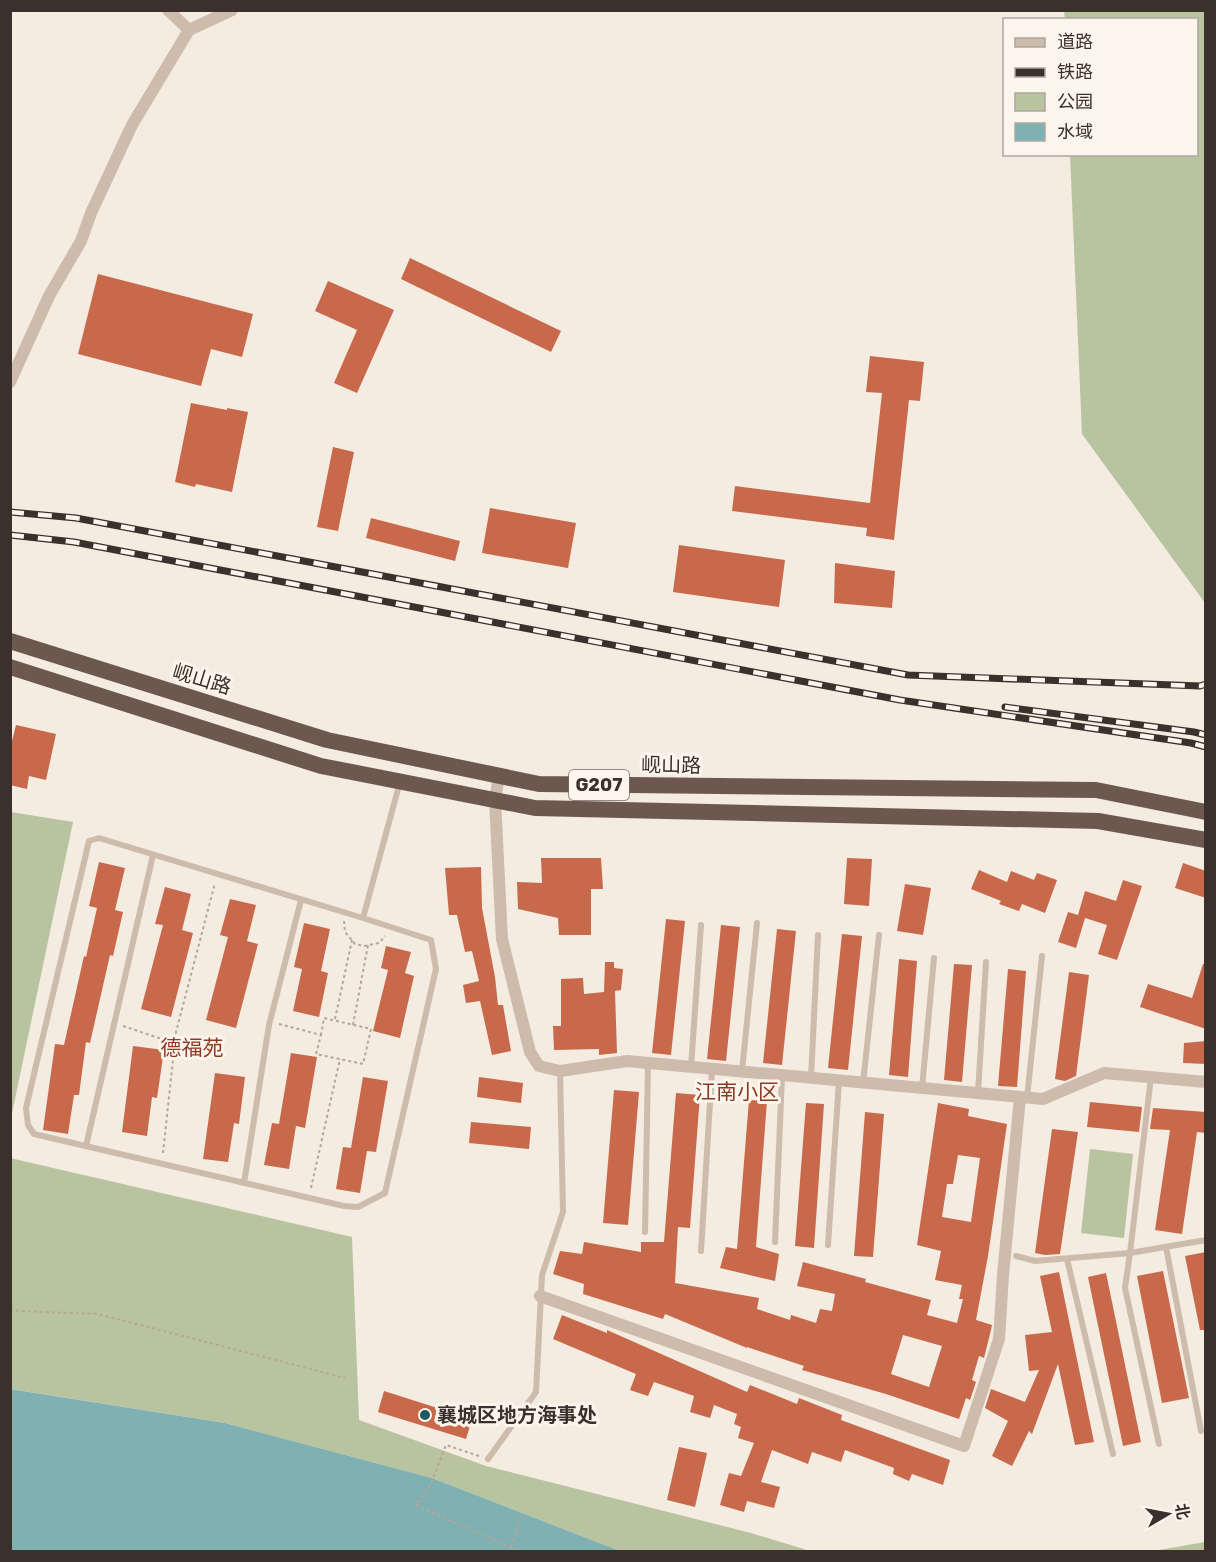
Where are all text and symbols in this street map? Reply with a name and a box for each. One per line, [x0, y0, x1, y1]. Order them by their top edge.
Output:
legend [1003, 18, 1198, 156]
text: 道路 [1057, 31, 1093, 53]
text: 铁路 [1057, 61, 1093, 83]
text: 公园 [1057, 91, 1093, 113]
text: 水域 [1057, 121, 1093, 143]
street label: 岘山路 [170, 659, 234, 699]
street label: 岘山路 [641, 752, 701, 778]
road number: G207 [569, 770, 629, 800]
district label: 德福苑 [161, 1035, 224, 1060]
district label: 江南小区 [695, 1079, 779, 1104]
place label: 襄城区地方海事处 [437, 1403, 597, 1427]
marker: 襄城区地方海事处 [418, 1408, 432, 1422]
north arrow [1138, 1484, 1198, 1544]
text: 北 [1172, 1502, 1193, 1521]

